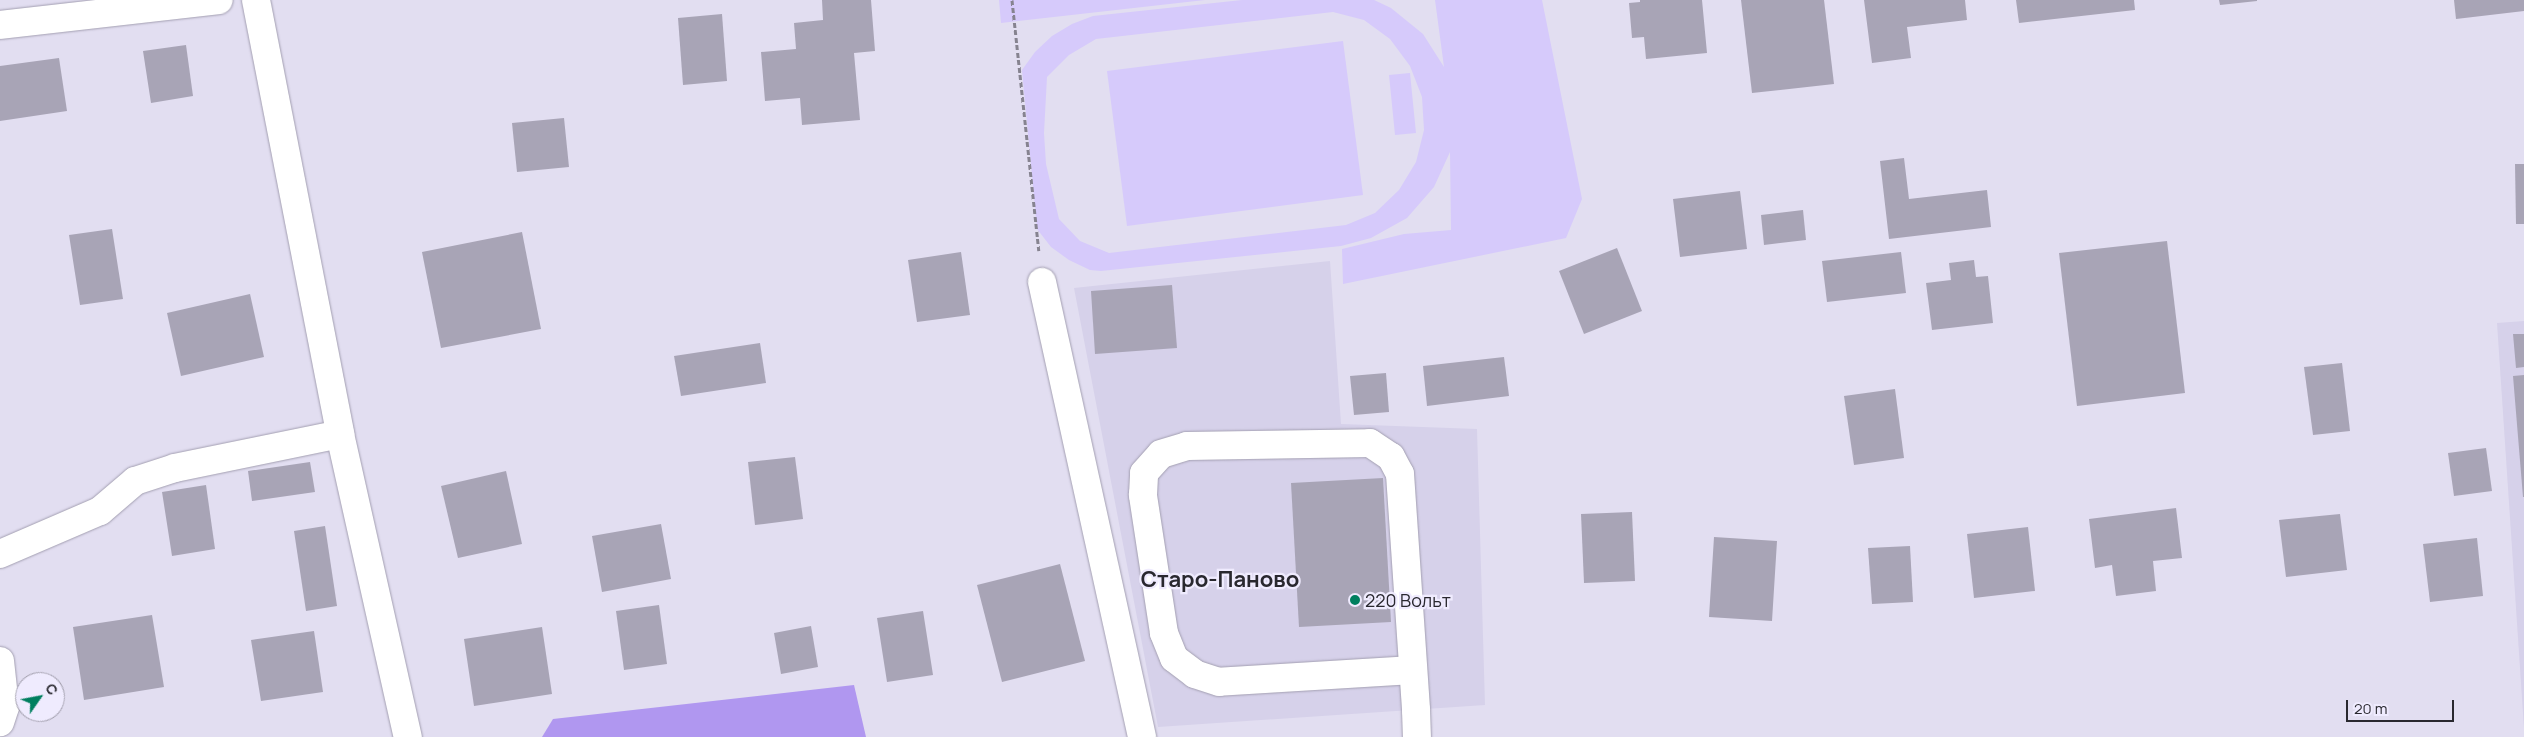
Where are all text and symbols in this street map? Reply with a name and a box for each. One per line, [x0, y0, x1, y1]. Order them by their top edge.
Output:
district label: Старо-Паново [1141, 567, 1299, 593]
place label: 220 Вольт [1365, 589, 1451, 611]
marker: 220 Вольт [1349, 594, 1361, 606]
north arrow [15, 672, 65, 722]
text: С [41, 680, 63, 699]
scale bar [2349, 690, 2456, 722]
text: 20 m [2354, 698, 2387, 719]

